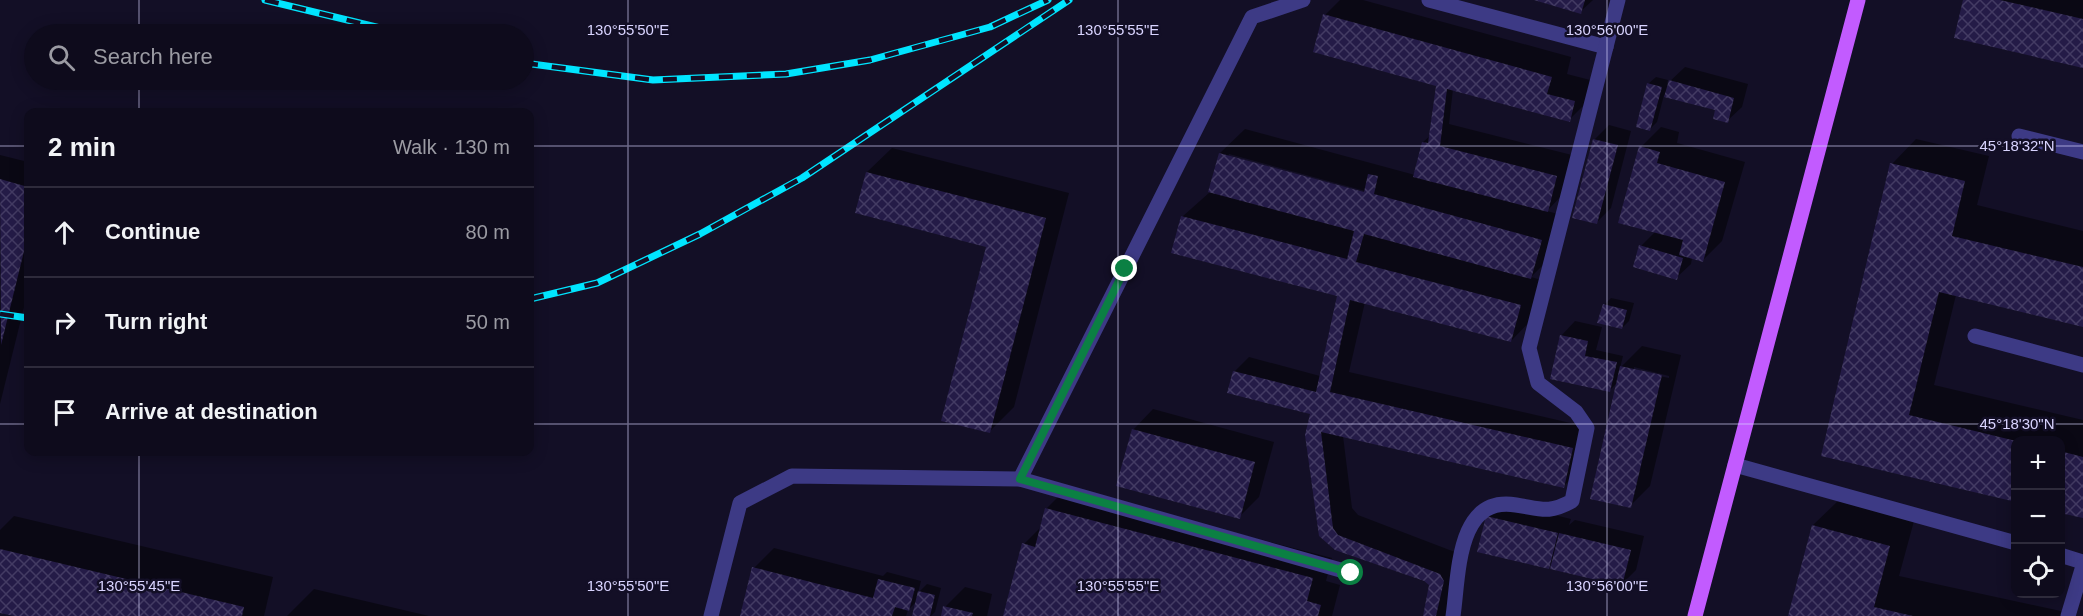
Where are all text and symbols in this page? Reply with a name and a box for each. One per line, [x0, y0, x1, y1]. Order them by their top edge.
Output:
text: 130°55'50"E [587, 21, 669, 38]
text: 130°55'55"E [1077, 21, 1159, 38]
text: 130°56'00"E [1566, 21, 1648, 38]
search box [24, 24, 534, 90]
icon: search [45, 41, 78, 74]
text: Search here [93, 44, 213, 69]
text: 2 min [48, 132, 116, 162]
text: Walk · 130 m [393, 136, 510, 158]
text: 45°18'32"N [1979, 137, 2055, 154]
icon: ahead [48, 216, 81, 249]
text: Continue [105, 219, 200, 244]
text: 80 m [466, 221, 510, 243]
route end [1111, 255, 1137, 281]
icon: right [48, 306, 81, 339]
text: Turn right [105, 309, 207, 334]
text: 50 m [466, 311, 510, 333]
icon: arrive [48, 396, 81, 429]
text: Arrive at destination [105, 399, 318, 424]
text: 45°18'30"N [1979, 415, 2055, 432]
map controls [2011, 436, 2065, 598]
button: + [2011, 436, 2065, 490]
button: − [2011, 490, 2065, 544]
button: locate [2011, 544, 2065, 598]
route start [1337, 559, 1363, 585]
text: 130°55'45"E [98, 577, 180, 594]
text: 130°55'50"E [587, 577, 669, 594]
text: 130°55'55"E [1077, 577, 1159, 594]
text: 130°56'00"E [1566, 577, 1648, 594]

